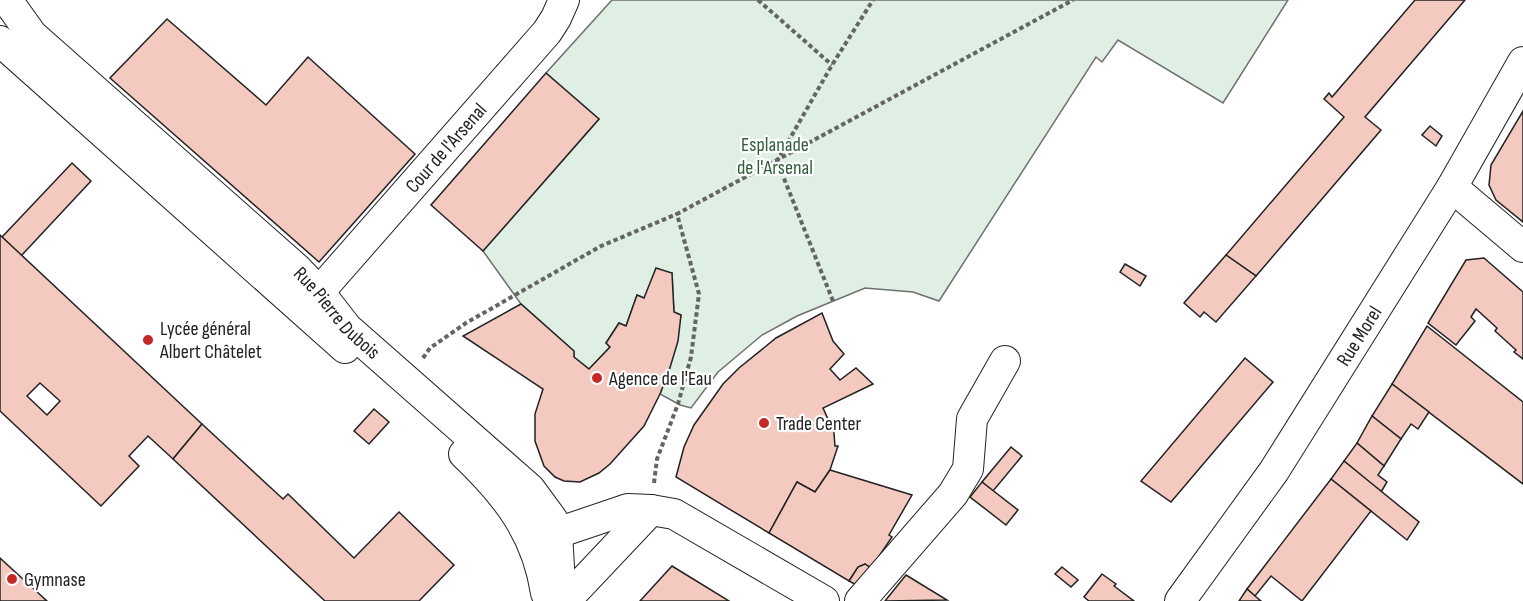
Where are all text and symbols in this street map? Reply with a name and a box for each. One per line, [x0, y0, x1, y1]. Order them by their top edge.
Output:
street label: Cour de l'Arsenal [401, 99, 492, 198]
park label: Esplanade de l'Arsenal [737, 133, 813, 180]
street label: Rue Pierre Dubois [288, 262, 385, 365]
street label: Rue Morel [1332, 302, 1387, 371]
place label: Lycée général Albert Châtelet [159, 317, 262, 364]
marker: Lycée général Albert Châtelet [141, 333, 155, 347]
place label: Agence de l'Eau [608, 367, 712, 391]
marker: Agence de l'Eau [590, 371, 604, 385]
place label: Trade Center [776, 412, 862, 436]
marker: Trade Center [757, 416, 771, 430]
place label: Gymnase [24, 568, 86, 592]
marker: Gymnase [5, 572, 19, 586]

